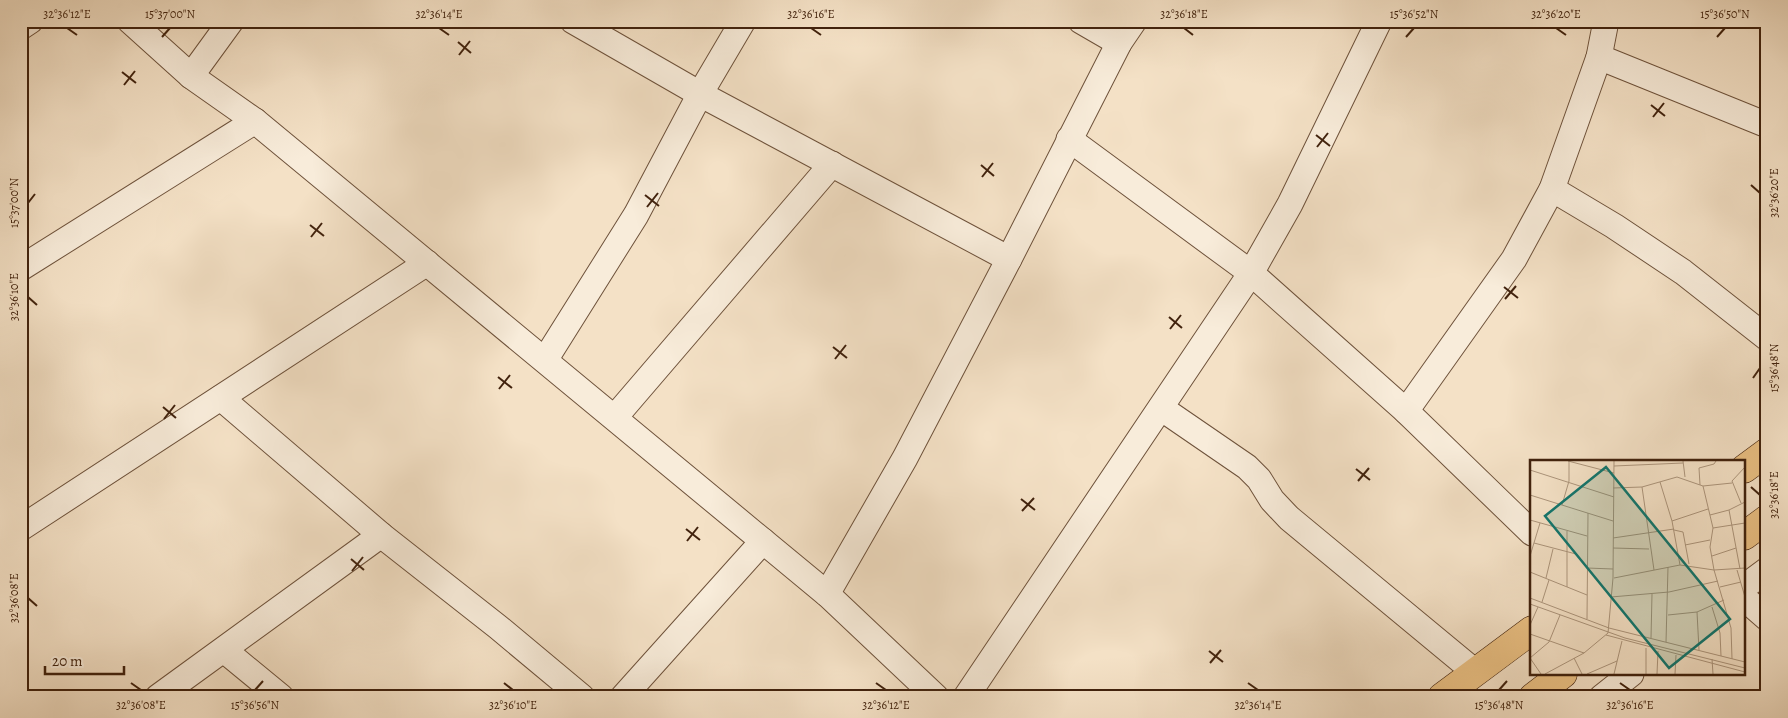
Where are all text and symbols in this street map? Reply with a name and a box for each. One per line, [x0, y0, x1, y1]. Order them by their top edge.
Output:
text: 32°36'12"E [43, 6, 91, 22]
text: 15°37'00"N [145, 6, 195, 22]
text: 32°36'14"E [415, 6, 463, 22]
text: 32°36'16"E [787, 6, 835, 22]
text: 32°36'18"E [1160, 6, 1208, 22]
text: 15°36'52"N [1390, 6, 1439, 22]
text: 32°36'20"E [1531, 6, 1581, 22]
text: 15°36'50"N [1700, 6, 1750, 22]
text: 32°36'20"E [1766, 168, 1782, 218]
text: 15°37'00"N [6, 178, 22, 228]
text: 32°36'10"E [6, 273, 22, 321]
text: 15°36'48"N [1766, 343, 1782, 393]
inset map [1530, 460, 1746, 676]
text: 32°36'18"E [1766, 471, 1782, 519]
text: 32°36'08"E [6, 573, 22, 623]
scale bar [45, 643, 124, 675]
text: 20 m [52, 651, 83, 671]
text: 32°36'08"E [116, 697, 166, 713]
text: 15°36'56"N [231, 697, 280, 713]
text: 32°36'10"E [489, 697, 537, 713]
text: 32°36'12"E [862, 697, 910, 713]
text: 32°36'14"E [1234, 697, 1282, 713]
text: 15°36'48"N [1475, 697, 1524, 713]
text: 32°36'16"E [1606, 697, 1654, 713]

